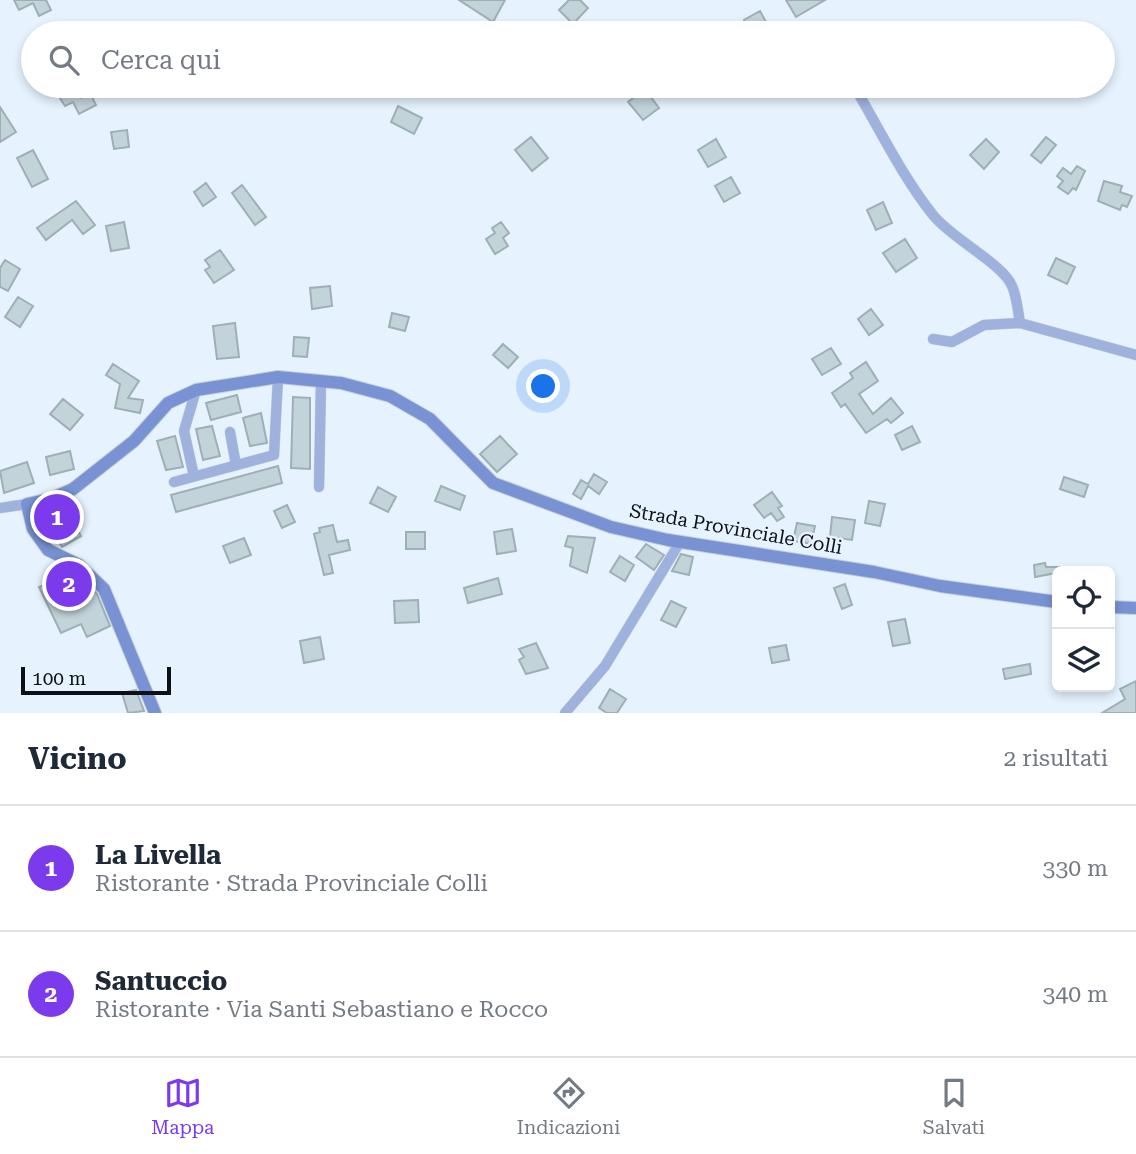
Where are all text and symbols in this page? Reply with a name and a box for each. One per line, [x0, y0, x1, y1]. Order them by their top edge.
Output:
search box [21, 21, 1115, 98]
icon: search [45, 41, 83, 79]
text: Cerca qui [101, 45, 221, 75]
your location [526, 369, 560, 403]
pin: 1 [34, 491, 80, 543]
street label: Strada Provinciale Colli [628, 499, 844, 559]
pin: 2 [46, 558, 92, 610]
map controls [1052, 566, 1115, 692]
button: locate [1052, 566, 1115, 629]
button: layers [1052, 629, 1115, 692]
scale bar [21, 664, 172, 696]
text: 100 m [32, 667, 86, 690]
text: Vicino [28, 741, 127, 776]
text: 2 risultati [1004, 745, 1108, 772]
text: La Livella [95, 840, 221, 870]
text: 1 [45, 855, 57, 882]
text: 330 m [1043, 855, 1108, 882]
text: Ristorante · Strada Provinciale Colli [95, 870, 488, 897]
text: Santuccio [95, 966, 227, 996]
text: 2 [45, 981, 57, 1008]
text: 340 m [1043, 981, 1108, 1008]
text: Ristorante · Via Santi Sebastiano e Rocco [95, 996, 548, 1023]
tab: Mappa [151, 1074, 214, 1139]
tab: Indicazioni [517, 1074, 620, 1139]
tab: Salvati [923, 1074, 985, 1139]

